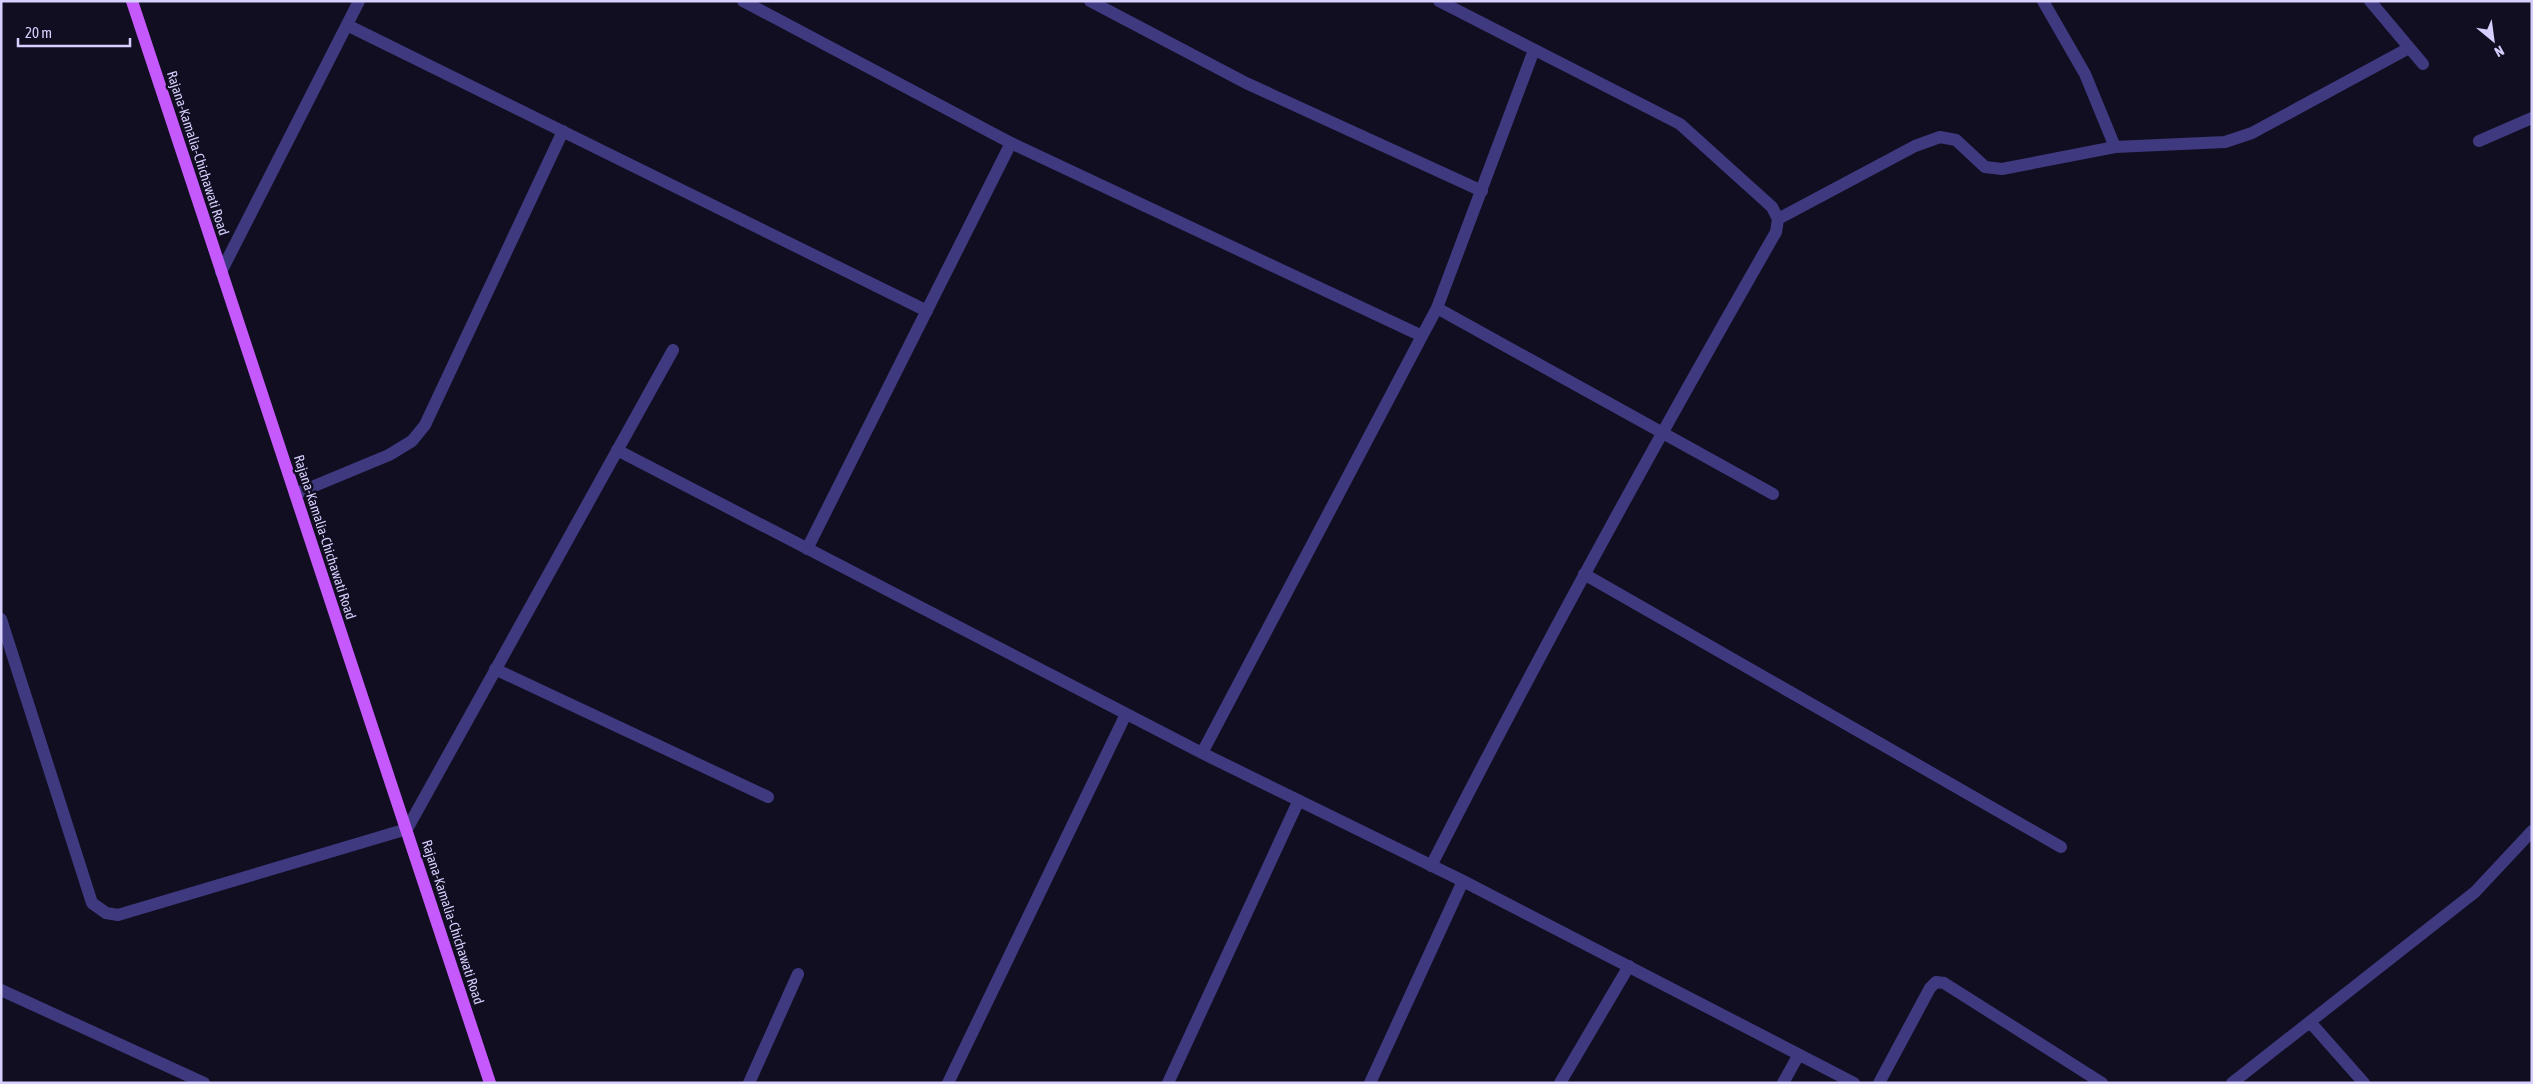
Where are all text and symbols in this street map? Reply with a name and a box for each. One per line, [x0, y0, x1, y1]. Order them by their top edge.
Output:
scale bar [18, 15, 130, 47]
north arrow [2468, 15, 2518, 65]
text: 20 m [25, 24, 52, 41]
text: N [2492, 42, 2507, 60]
street label: Rajana-Kamalia-Chichawati Road [164, 69, 232, 237]
street label: Rajana-Kamalia-Chichawati Road [291, 453, 359, 621]
street label: Rajana-Kamalia-Chichawati Road [419, 838, 487, 1006]

